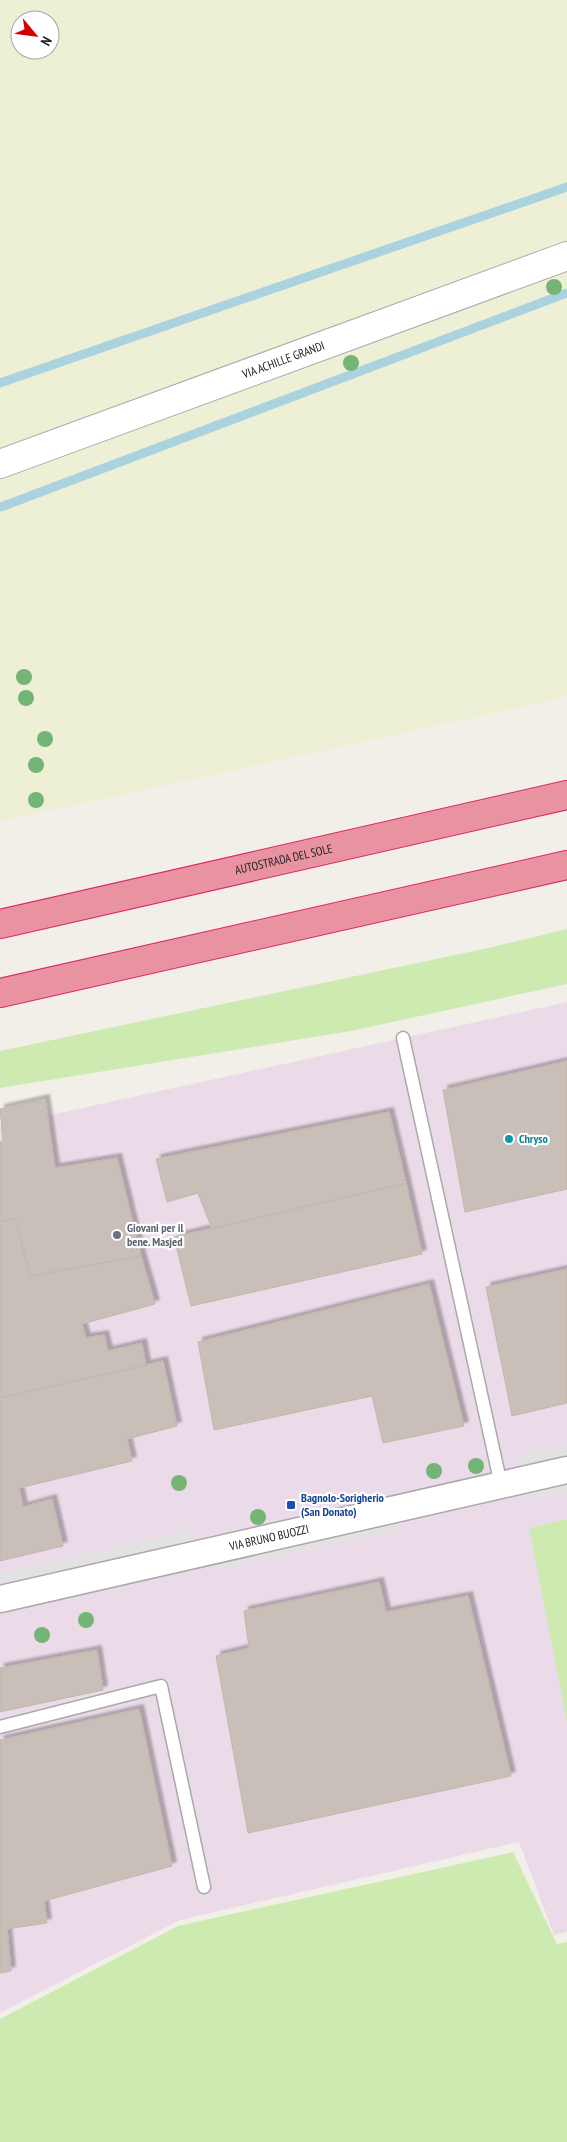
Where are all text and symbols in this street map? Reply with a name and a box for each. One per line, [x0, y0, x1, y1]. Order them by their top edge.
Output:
north arrow [10, 10, 60, 60]
text: N [37, 34, 56, 49]
street label: VIA ACHILLE GRANDI [239, 338, 326, 382]
street label: AUTOSTRADA DEL SOLE [233, 841, 334, 877]
place label: Chryso [519, 1131, 548, 1146]
marker: Chryso [503, 1133, 515, 1145]
place label: Giovani per il bene. Masjed [127, 1220, 183, 1249]
marker: Giovani per il bene. Masjed [111, 1229, 123, 1241]
place label: Bagnolo-Sorigherio (San Donato) [301, 1490, 385, 1519]
marker: Bagnolo-Sorigherio (San Donato) [285, 1499, 297, 1511]
street label: VIA BRUNO BUOZZI [227, 1521, 310, 1554]

